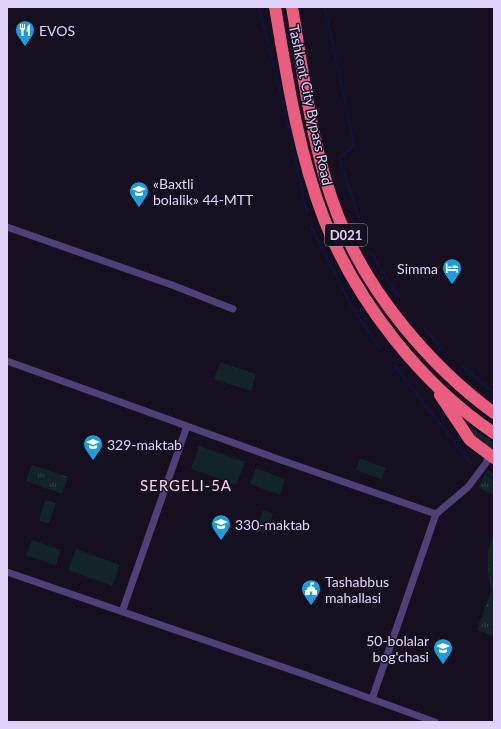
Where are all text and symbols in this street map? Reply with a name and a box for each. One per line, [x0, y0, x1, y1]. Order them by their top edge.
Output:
restaurant icon: EVOS [14, 19, 36, 47]
place label: EVOS [39, 22, 75, 39]
street label: Tashkent City Bypass Road [286, 23, 336, 187]
place label: «Baxtli bolalik» 44-MTT [153, 175, 254, 208]
school or university icon: «Baxtli bolalik» 44-MTT [128, 180, 150, 208]
road number: D021 [325, 224, 367, 246]
hotel icon: Simma [441, 257, 463, 285]
place label: Simma [397, 260, 438, 277]
school or university icon: 329-maktab [82, 433, 104, 461]
place label: 329-maktab [107, 436, 182, 453]
district label: SERGELI-5A [140, 476, 232, 494]
school or university icon: 330-maktab [210, 513, 232, 541]
place label: 330-maktab [235, 516, 310, 533]
place label: Tashabbus mahallasi [325, 573, 389, 606]
public building icon: Tashabbus mahallasi [300, 578, 322, 606]
place label: 50-bolalar bog'chasi [366, 632, 429, 665]
school or university icon: 50-bolalar bog'chasi [432, 637, 454, 665]

